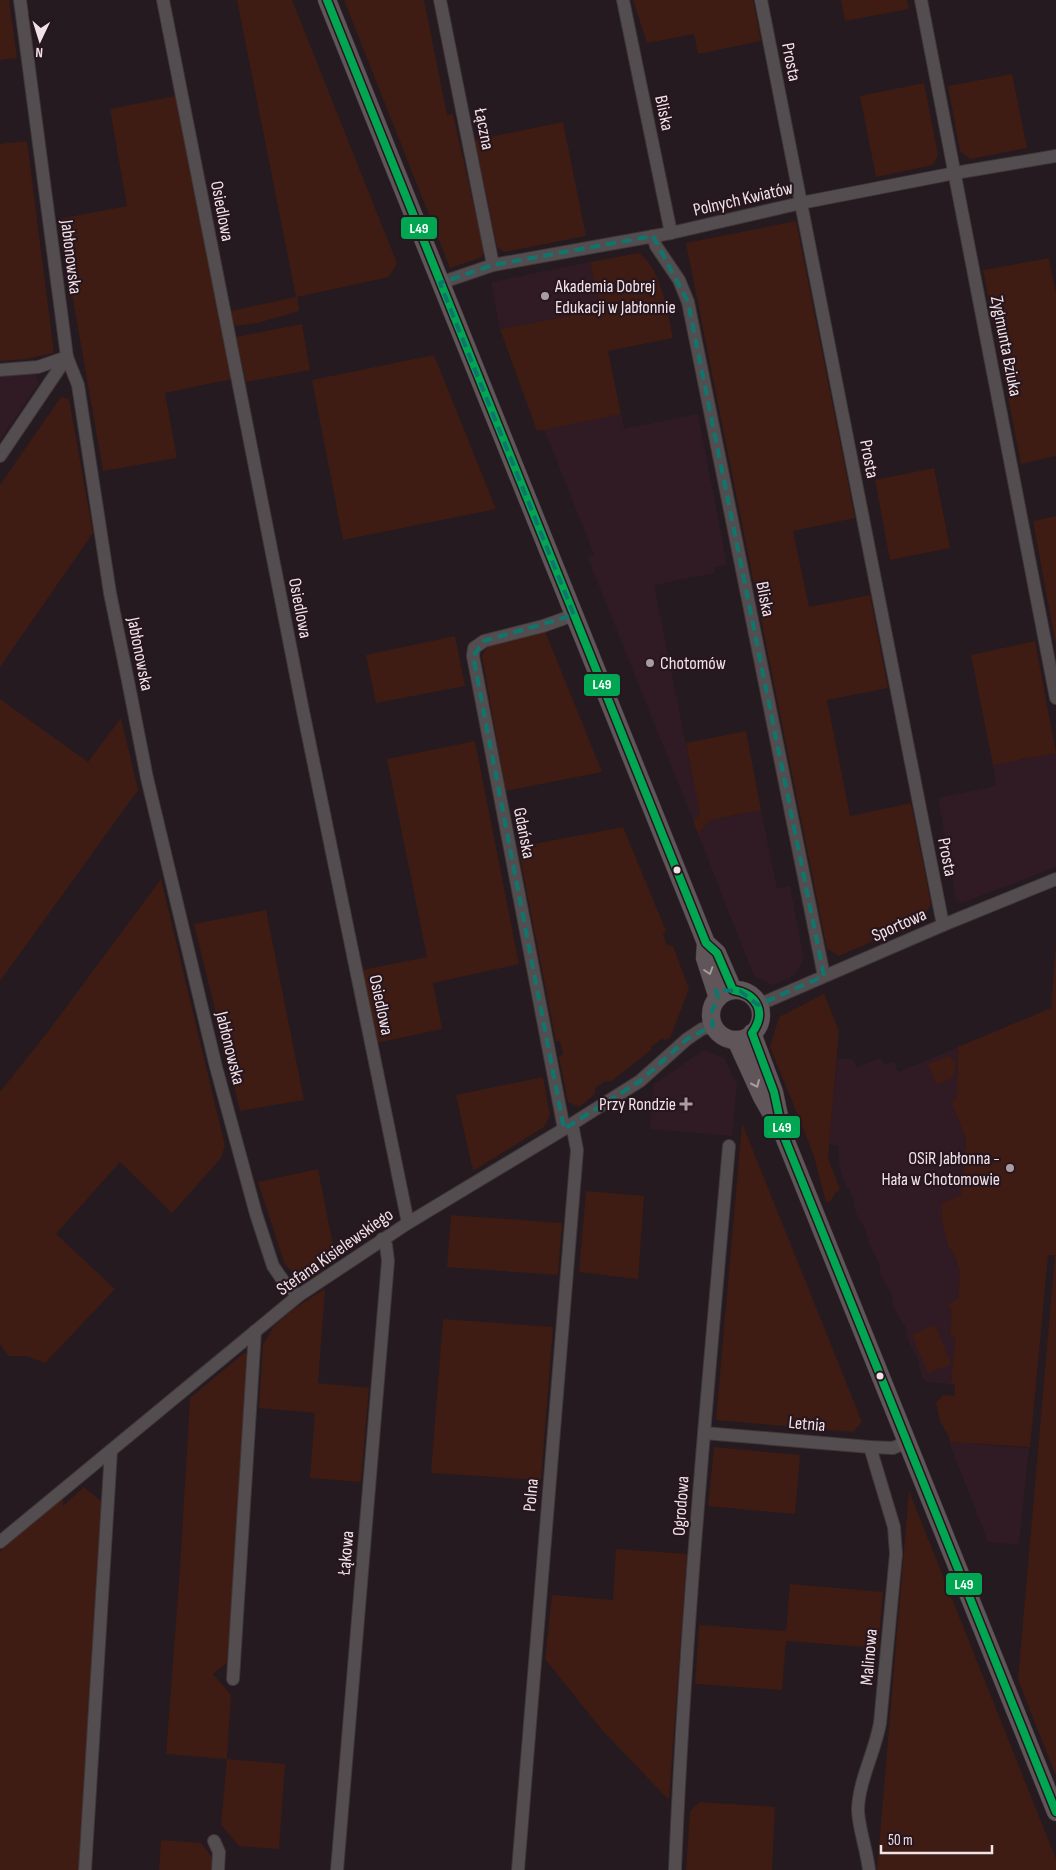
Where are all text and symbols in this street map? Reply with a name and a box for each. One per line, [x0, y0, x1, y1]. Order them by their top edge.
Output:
north arrow [15, 15, 65, 65]
street label: Prosta [777, 41, 805, 83]
text: N [35, 44, 43, 61]
street label: Bliska [650, 94, 678, 133]
street label: Łączna [470, 106, 498, 152]
street label: Polnych Kwiatów [691, 177, 795, 221]
street label: Osiedlowa [206, 179, 238, 243]
line badge: L49 [400, 216, 438, 240]
street label: Jabłonowska [56, 218, 86, 295]
text: L49 [410, 220, 429, 237]
place label: Akademia Dobrej Edukacji w Jabłonnie [554, 276, 676, 318]
marker: Akademia Dobrej Edukacji w Jabłonnie [539, 290, 551, 302]
street label: Zygmunta Bziuka [986, 294, 1026, 398]
street label: Prosta [855, 438, 883, 480]
street label: Osiedlowa [284, 576, 316, 640]
street label: Bliska [751, 580, 779, 618]
street label: Jabłonowska [122, 614, 157, 693]
place label: Chotomów [660, 653, 726, 674]
marker: Chotomów [644, 657, 656, 669]
line badge: L49 [583, 673, 621, 697]
text: L49 [593, 676, 612, 693]
street label: Gdańska [509, 806, 539, 860]
street label: Prosta [933, 836, 961, 878]
unlabelled marker [672, 865, 682, 875]
street label: Sportowa [868, 904, 930, 946]
one-way arrow [704, 966, 714, 974]
street label: Osiedlowa [364, 973, 398, 1037]
street label: Jabłonowska [211, 1008, 249, 1087]
one-way arrow [750, 1079, 761, 1088]
place label: Przy Rondzie [599, 1094, 676, 1115]
marker: Przy Rondzie [680, 1098, 692, 1110]
line badge: L49 [763, 1115, 801, 1139]
text: L49 [773, 1119, 792, 1136]
place label: OSiR Jabłonna - Hała w Chotomowie [881, 1148, 1000, 1190]
marker: OSiR Jabłonna - Hała w Chotomowie [1004, 1162, 1016, 1174]
street label: Stefana Kisielewskiego [273, 1204, 397, 1300]
unlabelled marker [875, 1371, 885, 1381]
street label: Letnia [788, 1412, 826, 1436]
street label: Ogrodowa [668, 1475, 694, 1537]
street label: Polna [519, 1478, 543, 1512]
street label: Łąkowa [334, 1530, 358, 1577]
line badge: L49 [945, 1572, 983, 1596]
text: L49 [955, 1576, 974, 1593]
street label: Malinowa [856, 1628, 882, 1686]
scale bar [881, 1822, 992, 1854]
text: 50 m [888, 1831, 913, 1850]

